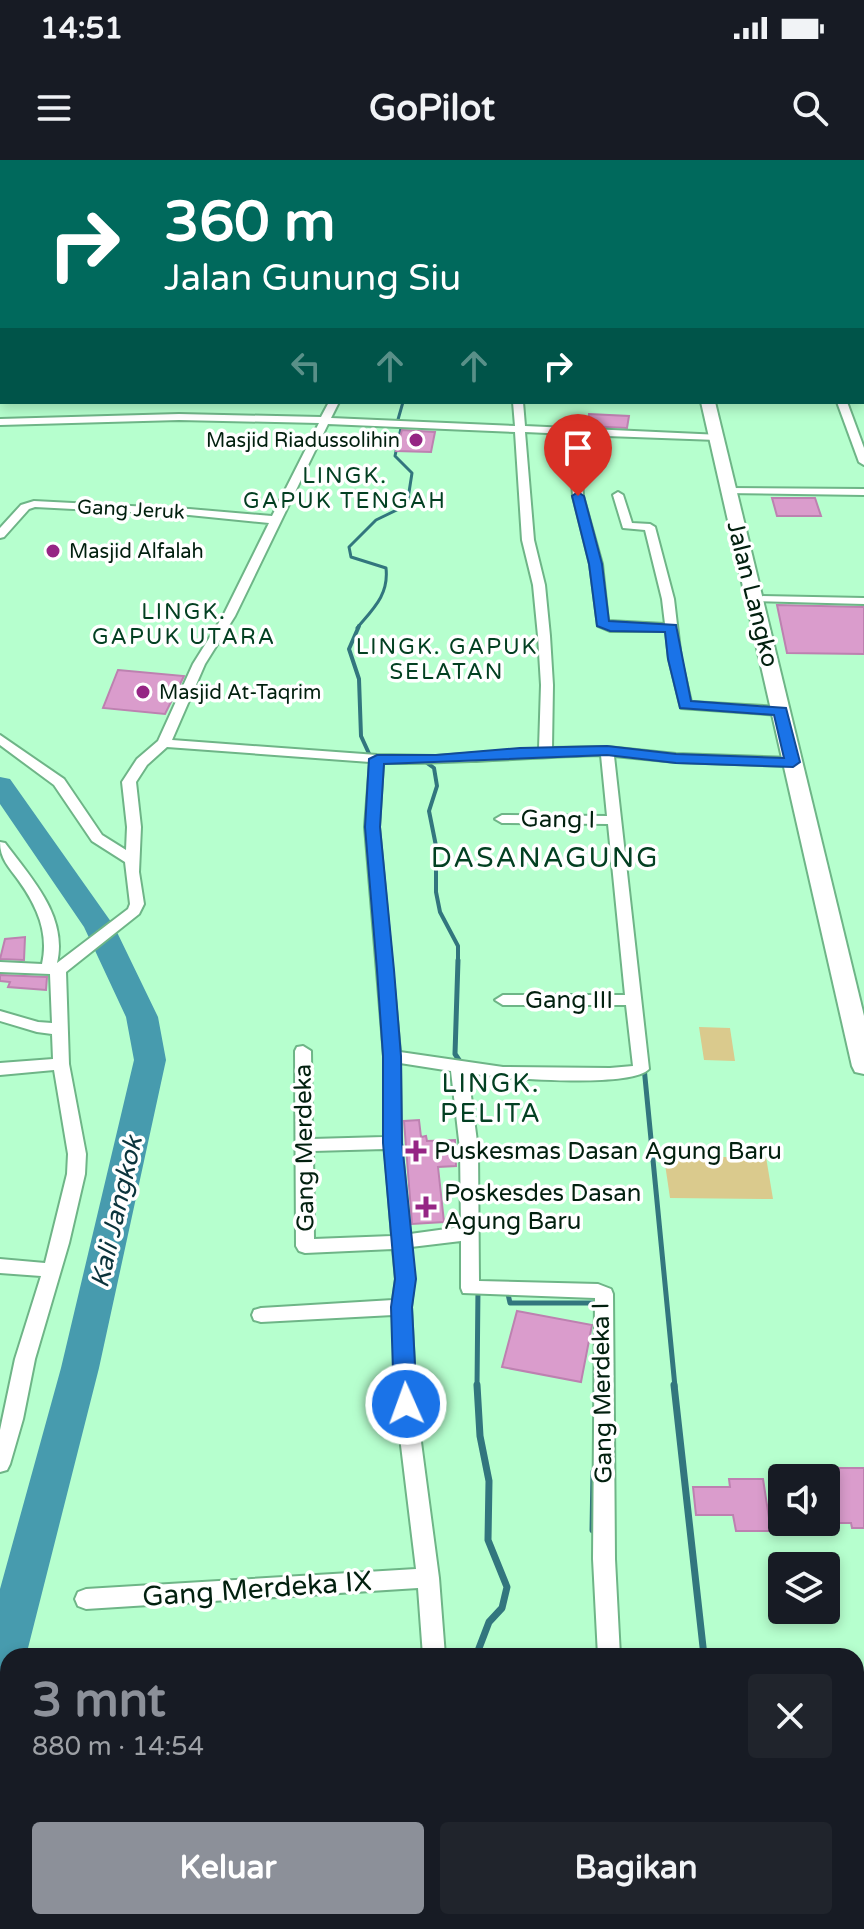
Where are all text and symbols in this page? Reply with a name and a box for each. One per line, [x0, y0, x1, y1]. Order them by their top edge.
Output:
text: 14:51 [40, 10, 123, 47]
icon: menu [32, 86, 76, 130]
icon: search [788, 86, 832, 130]
text: GoPilot [369, 87, 495, 130]
text: 360 m [164, 189, 335, 256]
icon: right [32, 192, 136, 296]
text: Jalan Gunung Siu [164, 257, 461, 300]
icon: left [284, 344, 328, 388]
icon: ahead [368, 344, 412, 388]
icon: ahead [452, 344, 496, 388]
icon: right [536, 344, 580, 388]
pin [544, 414, 612, 496]
icon: arrive [556, 426, 600, 470]
place label: Masjid Riadussolihin [206, 429, 400, 453]
marker: Masjid Riadussolihin [407, 431, 425, 449]
district label: LINGK. GAPUK TENGAH [243, 463, 447, 514]
street label: Gang Jeruk [77, 495, 185, 525]
street label: Jalan Langko [720, 518, 785, 670]
place label: Masjid Alfalah [69, 540, 204, 564]
marker: Masjid Alfalah [44, 542, 62, 560]
district label: LINGK. GAPUK UTARA [92, 599, 276, 650]
district label: LINGK. GAPUK SELATAN [356, 634, 538, 685]
place label: Masjid At-Taqrim [159, 681, 321, 705]
marker: Masjid At-Taqrim [134, 683, 152, 701]
street label: Gang I [520, 804, 595, 835]
district label: DASANAGUNG [431, 841, 659, 875]
street label: Gang III [525, 986, 613, 1015]
street label: Gang Merdeka [289, 1064, 320, 1232]
district label: LINGK. PELITA [440, 1068, 542, 1129]
water label: Kali Jangkok [84, 1132, 149, 1291]
place label: Puskesmas Dasan Agung Baru [434, 1137, 782, 1166]
marker: Puskesmas Dasan Agung Baru [405, 1140, 427, 1162]
place label: Poskesdes Dasan Agung Baru [444, 1179, 641, 1236]
marker: Poskesdes Dasan Agung Baru [415, 1196, 437, 1218]
street label: Gang Merdeka I [586, 1302, 619, 1484]
position arrow [364, 1362, 448, 1446]
map controls [768, 1464, 840, 1624]
button: sound [768, 1464, 840, 1536]
button: layers [768, 1552, 840, 1624]
street label: Gang Merdeka IX [141, 1564, 373, 1614]
text: 3 mnt [32, 1672, 166, 1730]
button: close [748, 1674, 832, 1758]
text: 880 m · 14:54 [32, 1731, 204, 1762]
button: Keluar [32, 1822, 424, 1914]
button: Bagikan [440, 1822, 832, 1914]

